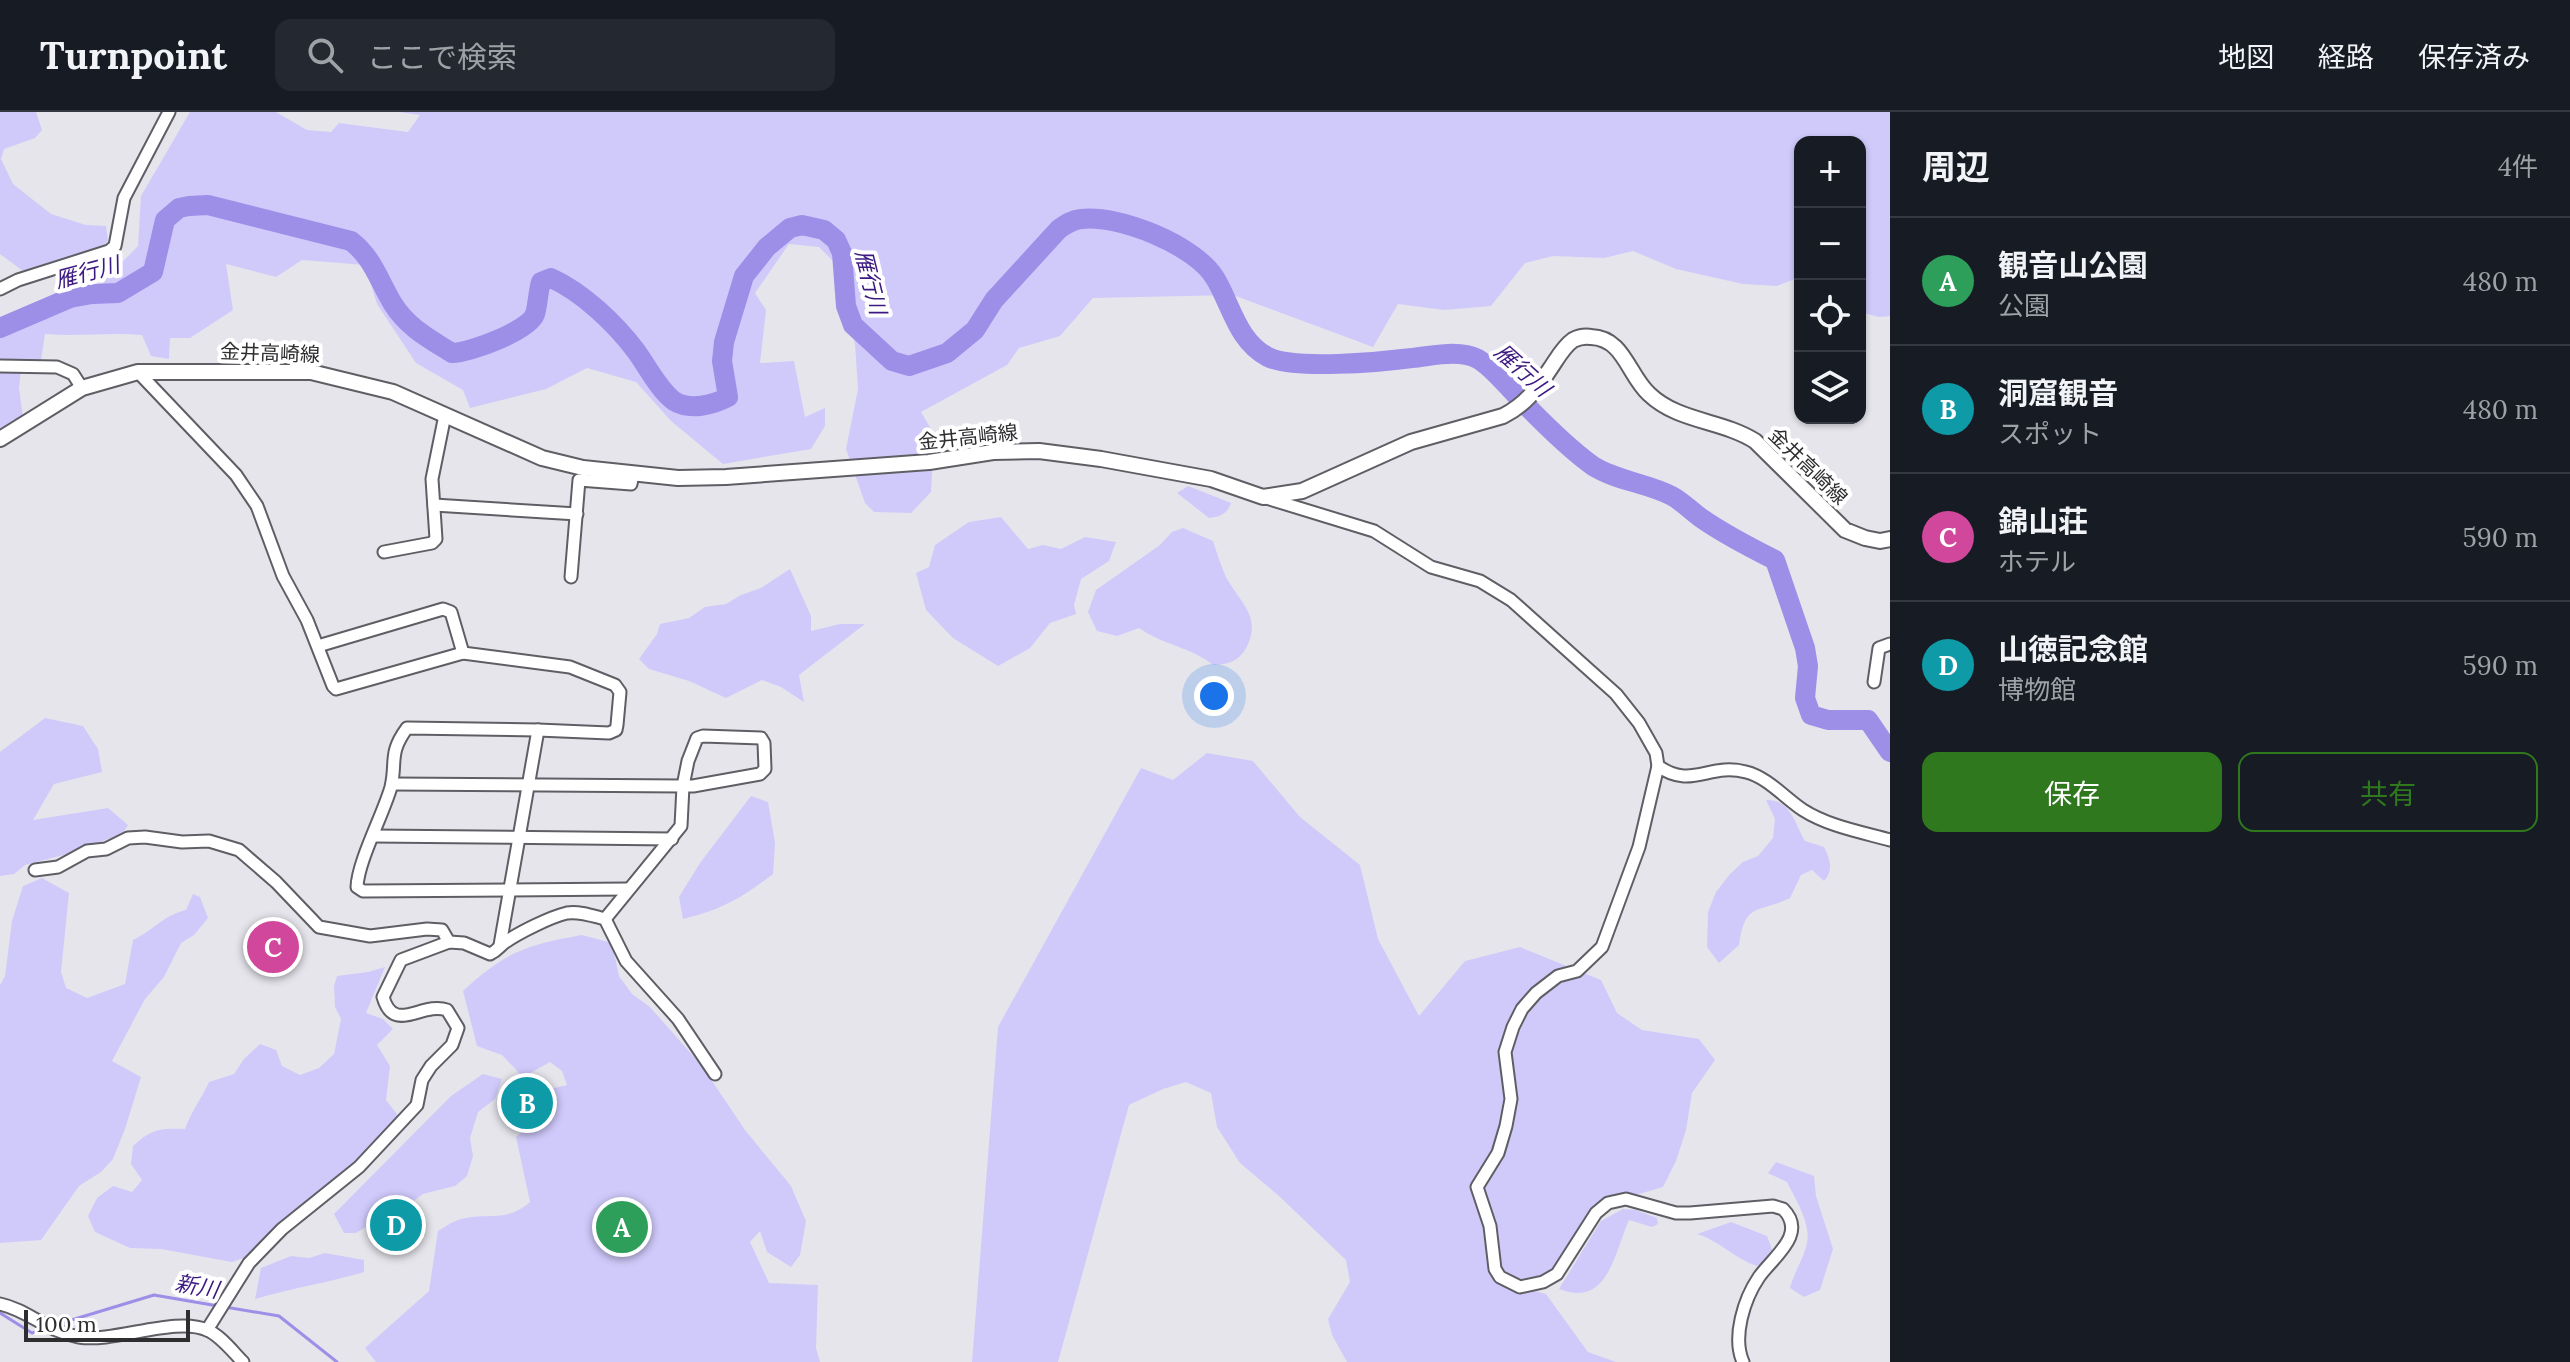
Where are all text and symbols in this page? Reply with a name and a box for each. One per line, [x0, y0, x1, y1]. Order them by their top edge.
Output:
search box [275, 19, 835, 91]
text: Turnpoint [40, 31, 227, 79]
icon: search [303, 33, 347, 77]
text: ここで検索 [367, 38, 517, 76]
text: 地図 [2218, 39, 2274, 75]
text: 経路 [2318, 39, 2374, 75]
text: 保存済み [2418, 39, 2530, 75]
map controls [1794, 136, 1866, 424]
button: + [1794, 136, 1866, 208]
text: 周辺 [1922, 145, 1990, 188]
text: 4件 [2498, 150, 2538, 183]
button: − [1794, 208, 1866, 280]
text: 観音山公園 [1998, 246, 2148, 284]
water label: 雁行川 [849, 247, 893, 319]
water label: 雁行川 [51, 249, 124, 294]
text: A [1939, 265, 1957, 298]
text: 480 m [2463, 265, 2538, 298]
button: locate [1794, 280, 1866, 352]
text: 公園 [1998, 289, 2050, 322]
street label: 金井高崎線 [220, 338, 320, 367]
water label: 雁行川 [1489, 338, 1558, 404]
button: layers [1794, 352, 1866, 424]
text: 洞窟観音 [1998, 374, 2118, 412]
text: B [1939, 393, 1957, 426]
text: 480 m [2463, 393, 2538, 426]
text: スポット [1998, 417, 2102, 450]
street label: 金井高崎線 [917, 419, 1019, 454]
street label: 金井高崎線 [1764, 422, 1853, 509]
text: 錦山荘 [1998, 502, 2088, 540]
text: C [1939, 521, 1957, 554]
text: 590 m [2463, 521, 2538, 554]
text: ホテル [1998, 545, 2076, 578]
text: 山徳記念館 [1998, 630, 2148, 668]
text: D [1938, 649, 1958, 682]
text: 590 m [2463, 649, 2538, 682]
text: 博物館 [1998, 673, 2076, 706]
your location [1194, 676, 1234, 716]
button: 保存 [1922, 752, 2222, 832]
button: 共有 [2238, 752, 2538, 832]
pin: C [247, 917, 299, 977]
pin: B [501, 1073, 553, 1133]
pin: D [370, 1195, 422, 1255]
pin: A [596, 1197, 648, 1257]
water label: 新川 [173, 1268, 223, 1304]
scale bar [24, 1306, 190, 1342]
text: 100 m [36, 1310, 97, 1338]

